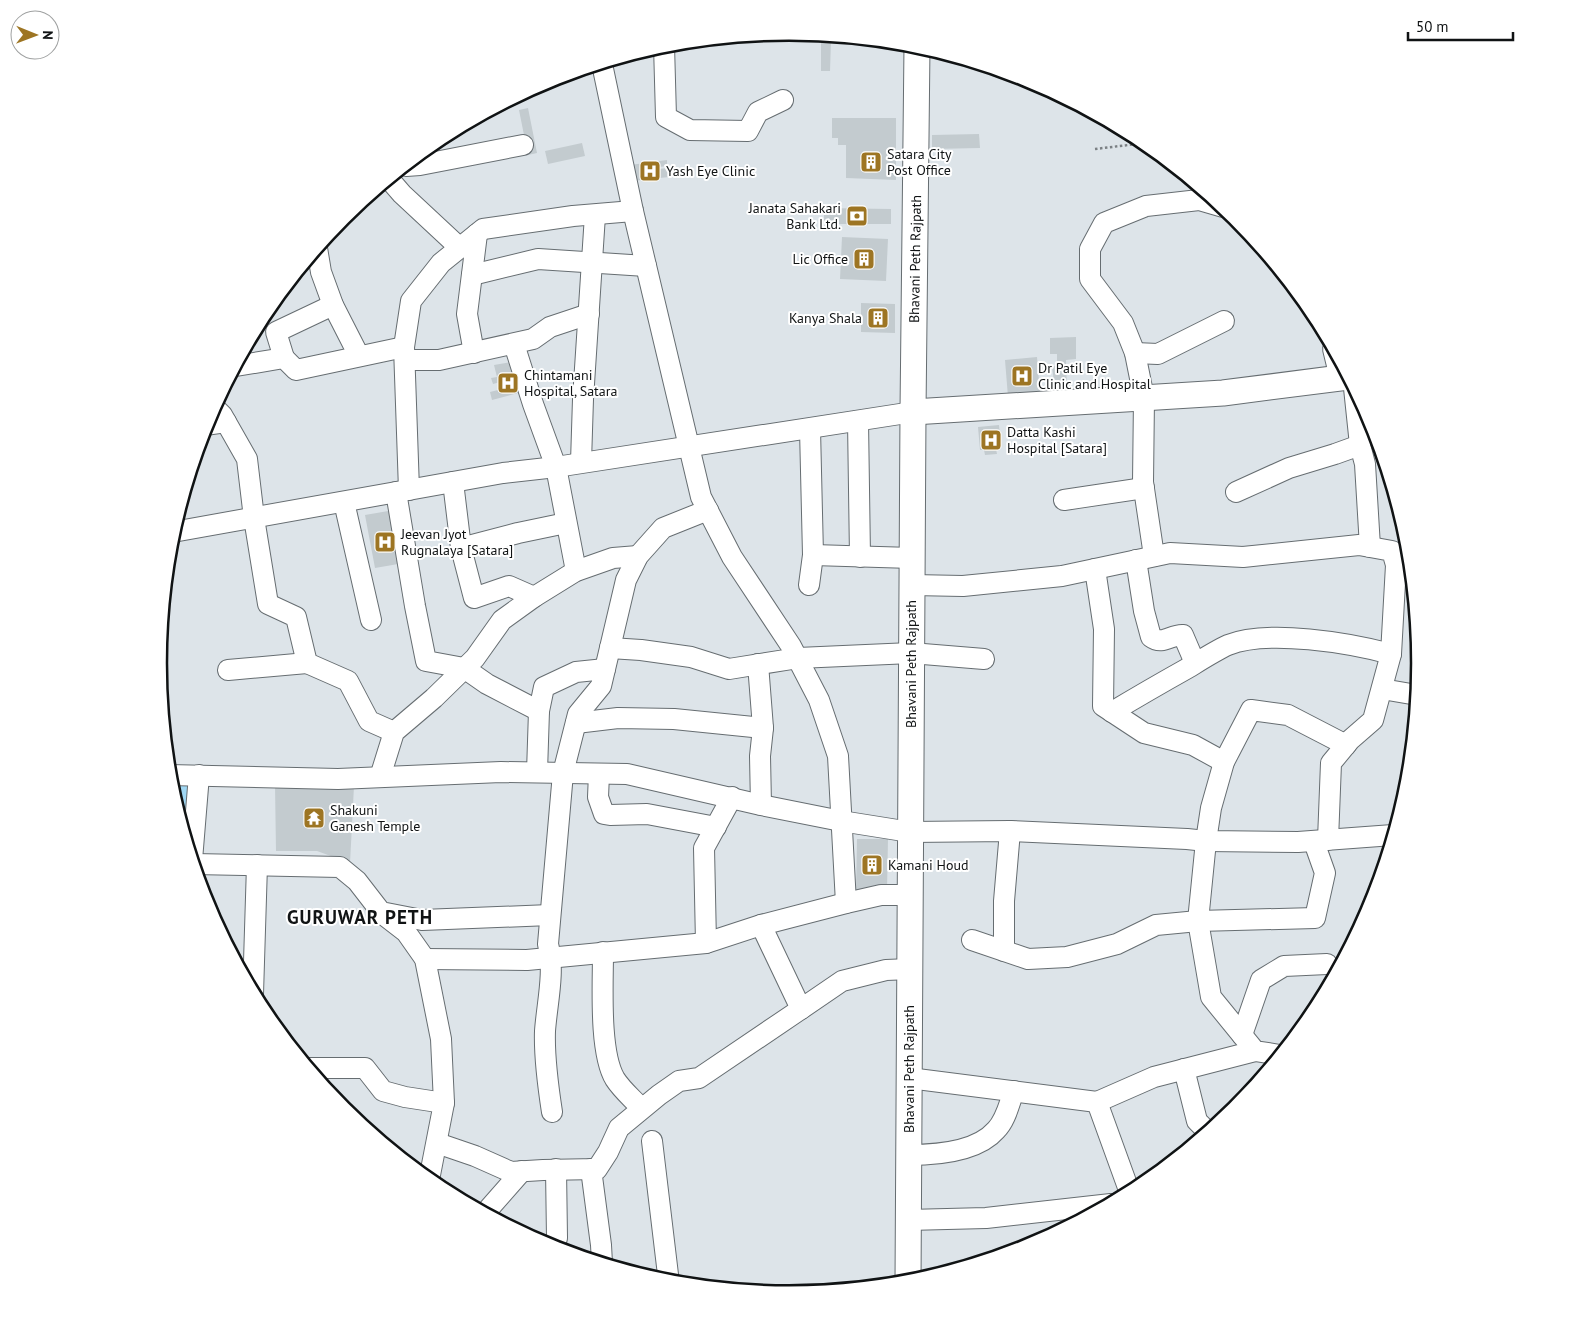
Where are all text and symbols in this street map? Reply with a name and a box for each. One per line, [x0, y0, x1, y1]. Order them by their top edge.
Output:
north arrow [10, 10, 60, 60]
scale bar [1408, 10, 1513, 42]
text: 50 m [1416, 17, 1449, 36]
text: N [39, 30, 57, 40]
place label: Satara City Post Office [887, 145, 952, 179]
building icon: Satara City Post Office [859, 150, 883, 174]
hospital icon: Yash Eye Clinic [638, 159, 662, 183]
place label: Yash Eye Clinic [666, 162, 755, 180]
street label: Bhavani Peth Rajpath [905, 195, 925, 323]
place label: Janata Sahakari Bank Ltd. [748, 199, 841, 233]
bank icon: Janata Sahakari Bank Ltd. [845, 204, 869, 228]
building icon: Lic Office [852, 247, 876, 271]
place label: Lic Office [793, 250, 848, 268]
building icon: Kanya Shala [866, 306, 890, 330]
place label: Kanya Shala [789, 309, 862, 327]
place label: Dr Patil Eye Clinic and Hospital [1038, 359, 1151, 393]
hospital icon: Dr Patil Eye Clinic and Hospital [1010, 364, 1034, 388]
place label: Chintamani Hospital, Satara [524, 366, 618, 400]
hospital icon: Chintamani Hospital, Satara [496, 371, 520, 395]
place label: Datta Kashi Hospital [Satara] [1007, 423, 1107, 457]
hospital icon: Datta Kashi Hospital [Satara] [979, 428, 1003, 452]
place label: Jeevan Jyot Rugnalaya [Satara] [400, 525, 513, 559]
hospital icon: Jeevan Jyot Rugnalaya [Satara] [373, 530, 397, 554]
street label: Bhavani Peth Rajpath [902, 600, 920, 728]
place label: Shakuni Ganesh Temple [330, 801, 420, 835]
temple icon: Shakuni Ganesh Temple [302, 806, 326, 830]
building icon: Kamani Houd [860, 853, 884, 877]
place label: Kamani Houd [888, 856, 969, 874]
district label: GURUWAR PETH [287, 905, 433, 929]
street label: Bhavani Peth Rajpath [900, 1005, 918, 1133]

